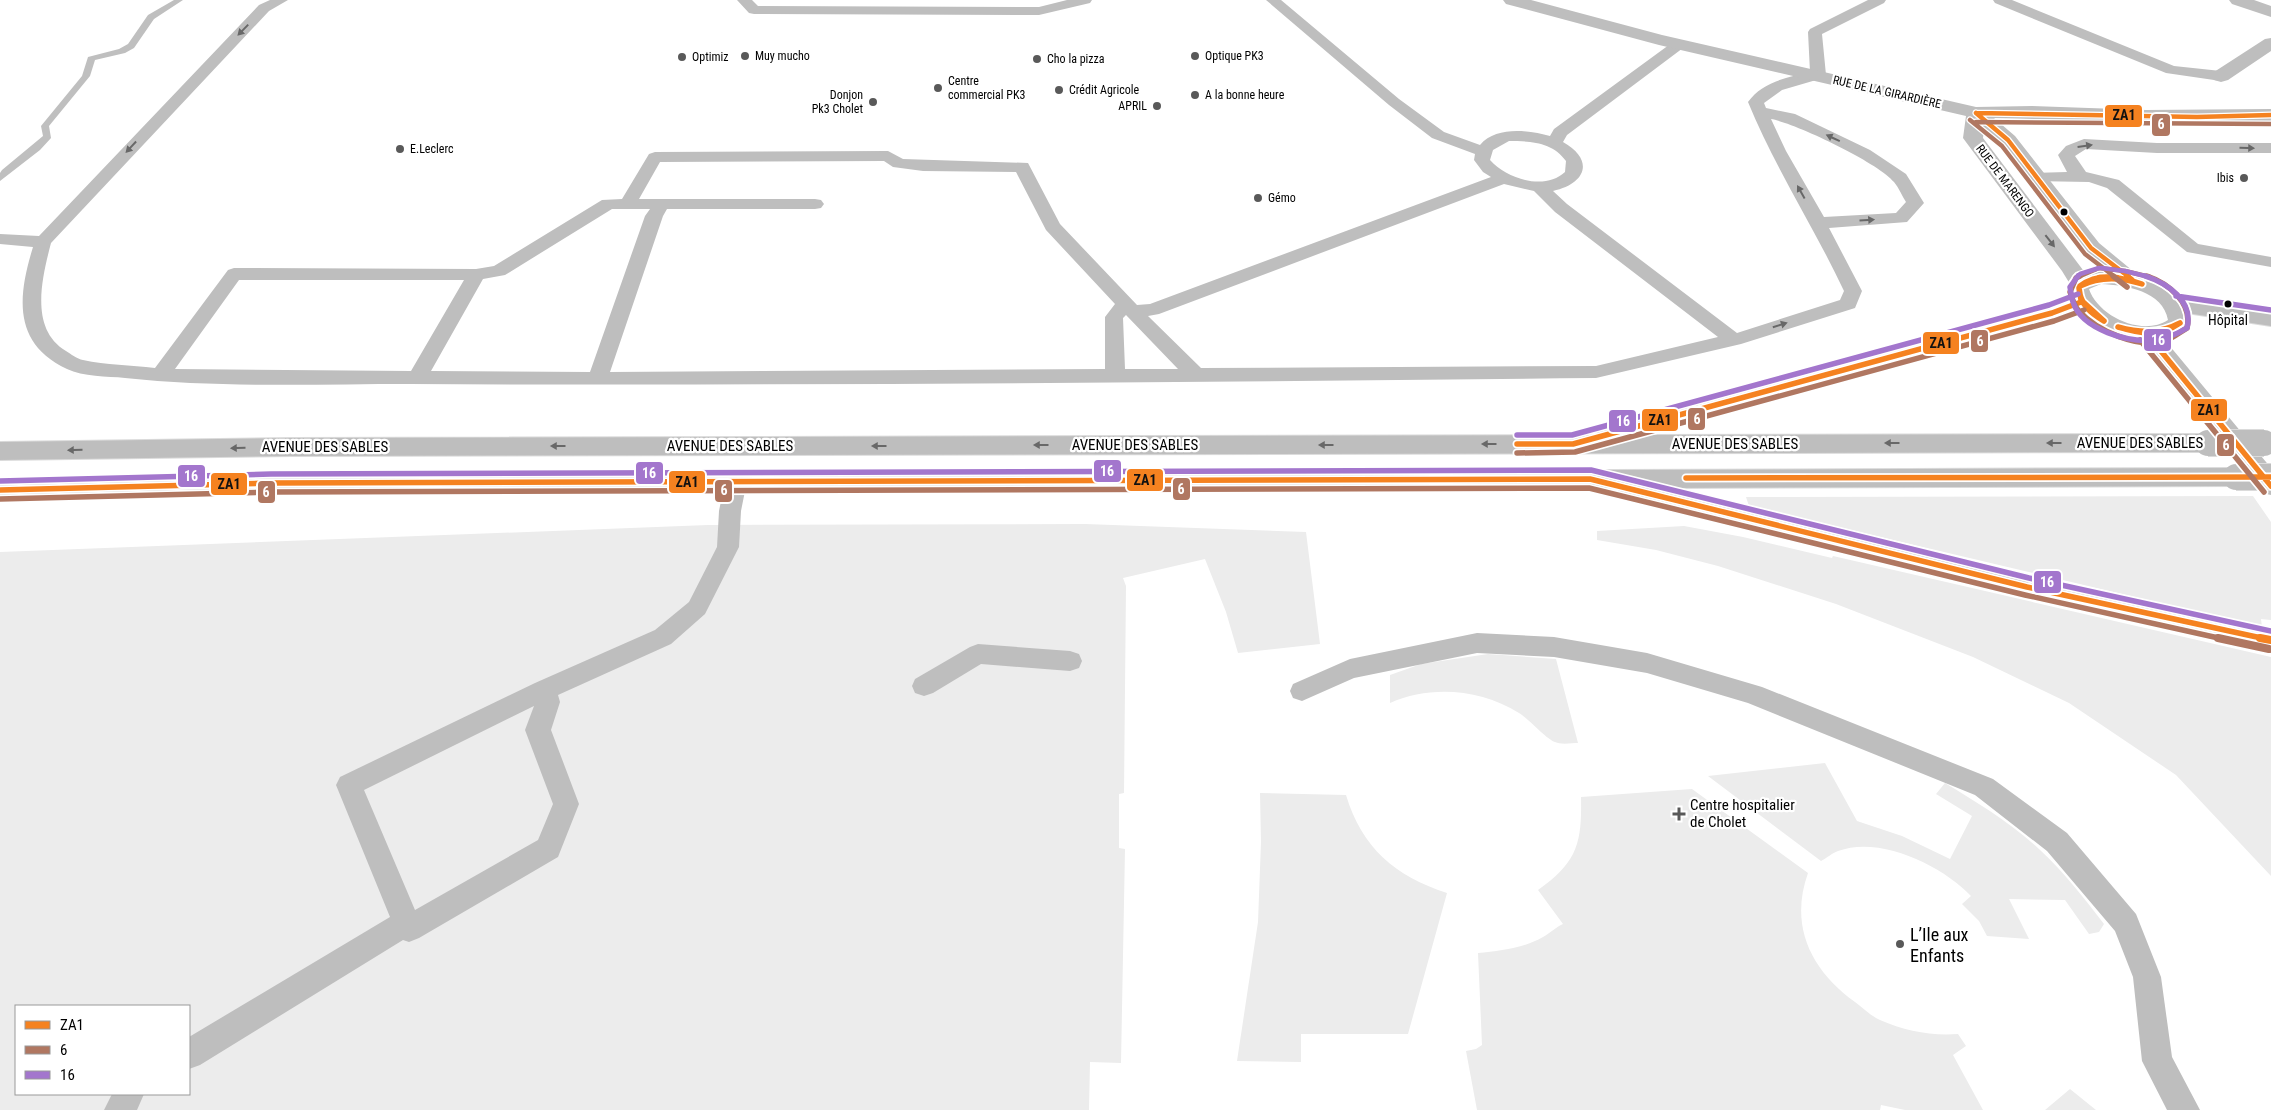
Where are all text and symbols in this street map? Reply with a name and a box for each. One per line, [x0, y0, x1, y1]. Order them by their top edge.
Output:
one-way arrow [238, 23, 250, 35]
place label: Muy mucho [755, 49, 810, 63]
place label: Optique PK3 [1205, 49, 1264, 63]
place label: Optimiz [692, 50, 729, 64]
marker: Muy mucho [739, 50, 751, 62]
marker: Optique PK3 [1189, 50, 1201, 62]
marker: Optimiz [676, 51, 688, 63]
place label: Cho la pizza [1047, 52, 1105, 66]
marker: Cho la pizza [1031, 53, 1043, 65]
street label: RUE DE LA GIRARDIÈRE [1831, 72, 1943, 111]
place label: Centre commercial PK3 [948, 74, 1026, 102]
marker: Centre commercial PK3 [932, 82, 944, 94]
place label: Crédit Agricole [1069, 83, 1140, 97]
marker: Crédit Agricole [1053, 84, 1065, 96]
place label: Donjon Pk3 Cholet [812, 88, 863, 116]
place label: A la bonne heure [1205, 88, 1285, 102]
marker: A la bonne heure [1189, 89, 1201, 101]
marker: Donjon Pk3 Cholet [867, 96, 879, 108]
place label: APRIL [1118, 99, 1147, 113]
marker: APRIL [1151, 100, 1163, 112]
line badge: ZA1 [2104, 104, 2143, 128]
text: ZA1 [2113, 107, 2135, 123]
line badge: 6 [2151, 113, 2171, 137]
text: 6 [2157, 116, 2165, 132]
one-way arrow [1825, 134, 1840, 143]
one-way arrow [125, 141, 137, 153]
place label: E.Leclerc [410, 142, 454, 156]
street label: RUE DE MARENGO [1973, 142, 2037, 220]
one-way arrow [2077, 142, 2093, 150]
marker: E.Leclerc [394, 143, 406, 155]
one-way arrow [2239, 144, 2255, 152]
place label: Ibis [2217, 171, 2234, 185]
marker: Ibis [2238, 172, 2250, 184]
one-way arrow [1797, 185, 1805, 199]
place label: Gémo [1268, 191, 1296, 205]
marker: Gémo [1252, 192, 1264, 204]
unlabelled marker [2059, 207, 2069, 217]
one-way arrow [1859, 216, 1875, 224]
one-way arrow [2045, 234, 2056, 247]
marker: Hôpital [2223, 299, 2233, 309]
place label: Hôpital [2208, 312, 2248, 328]
one-way arrow [1773, 321, 1788, 329]
line badge: 16 [2143, 328, 2172, 352]
line badge: 6 [1970, 329, 1989, 353]
line badge: ZA1 [1922, 331, 1960, 355]
text: 16 [2151, 332, 2165, 348]
text: 6 [1976, 333, 1984, 349]
text: ZA1 [1930, 335, 1952, 351]
line badge: ZA1 [2190, 398, 2228, 422]
text: ZA1 [2198, 402, 2220, 418]
line badge: 6 [1687, 407, 1706, 431]
line badge: ZA1 [1641, 408, 1679, 432]
line badge: 16 [1608, 409, 1637, 433]
text: 6 [1693, 411, 1701, 427]
text: ZA1 [1649, 412, 1671, 428]
text: 16 [1616, 413, 1630, 429]
line badge: 6 [2216, 433, 2235, 457]
street label: AVENUE DES SABLES [2077, 434, 2204, 452]
street label: AVENUE DES SABLES [1672, 435, 1799, 453]
street label: AVENUE DES SABLES [1072, 436, 1199, 454]
street label: AVENUE DES SABLES [667, 437, 794, 455]
text: 6 [2222, 437, 2230, 453]
street label: AVENUE DES SABLES [262, 438, 389, 456]
one-way arrow [1883, 439, 1899, 447]
one-way arrow [2046, 439, 2062, 447]
one-way arrow [1481, 440, 1497, 448]
one-way arrow [1033, 441, 1049, 449]
one-way arrow [1318, 441, 1334, 449]
one-way arrow [549, 442, 565, 450]
one-way arrow [871, 442, 887, 450]
one-way arrow [230, 444, 246, 452]
one-way arrow [67, 446, 83, 454]
line badge: 16 [1093, 459, 1122, 483]
line badge: 16 [635, 461, 664, 485]
text: 16 [1100, 463, 1114, 479]
line badge: 16 [177, 464, 206, 488]
text: 16 [642, 465, 656, 481]
text: 16 [184, 468, 198, 484]
line badge: ZA1 [1126, 468, 1164, 492]
line badge: ZA1 [668, 470, 706, 494]
line badge: ZA1 [210, 472, 248, 496]
text: ZA1 [1134, 472, 1156, 488]
text: ZA1 [676, 474, 698, 490]
text: ZA1 [218, 476, 240, 492]
line badge: 6 [1172, 477, 1191, 501]
line badge: 6 [714, 479, 733, 503]
line badge: 6 [257, 480, 276, 504]
text: 6 [1177, 481, 1185, 497]
text: 6 [720, 482, 728, 498]
text: 6 [262, 484, 270, 500]
line badge: 16 [2033, 570, 2062, 594]
text: 16 [2040, 574, 2054, 590]
place label: Centre hospitalier de Cholet [1690, 796, 1795, 831]
marker: Centre hospitalier de Cholet [1672, 807, 1686, 821]
place label: L’Ile aux Enfants [1910, 924, 1969, 966]
marker: L’Ile aux Enfants [1894, 938, 1906, 950]
legend [15, 1005, 190, 1095]
text: ZA1 [60, 1016, 84, 1034]
text: 6 [60, 1041, 67, 1059]
text: 16 [60, 1066, 75, 1084]

